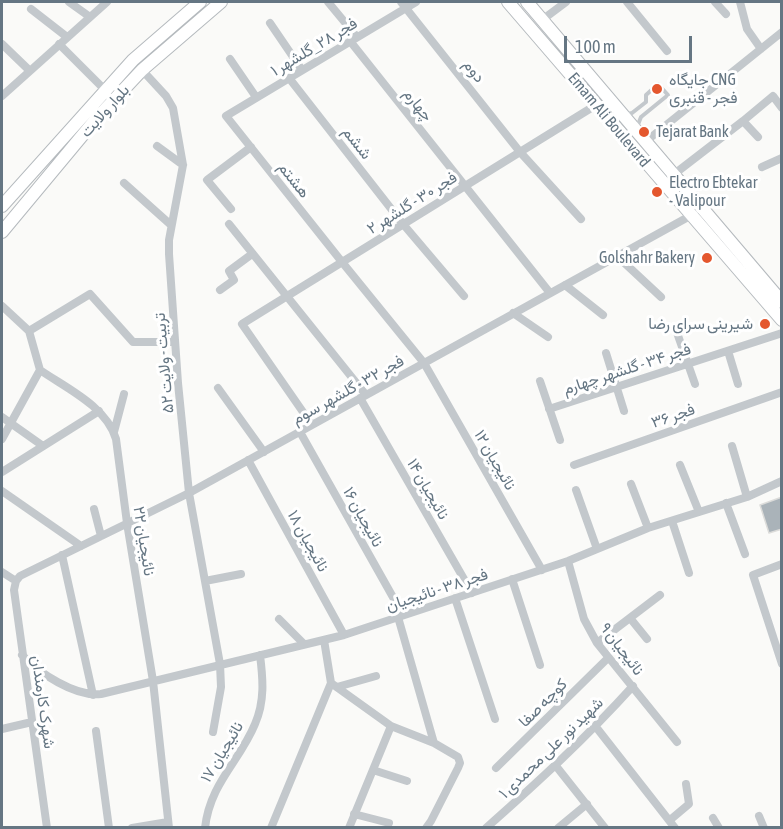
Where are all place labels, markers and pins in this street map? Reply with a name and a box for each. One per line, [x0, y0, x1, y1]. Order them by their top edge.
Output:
place label: جایگاه CNG فجر - قنبری [669, 70, 738, 108]
marker: جایگاه CNG فجر - قنبری [650, 82, 664, 96]
place label: Tejarat Bank [656, 122, 729, 142]
marker: Tejarat Bank [637, 125, 651, 139]
place label: Electro Ebtekar - Valipour [669, 173, 757, 211]
marker: Electro Ebtekar - Valipour [650, 185, 664, 199]
place label: Golshahr Bakery [599, 248, 695, 268]
marker: Golshahr Bakery [700, 251, 714, 265]
place label: شیرینی سرای رضا [648, 314, 753, 334]
marker: شیرینی سرای رضا [758, 317, 772, 331]

